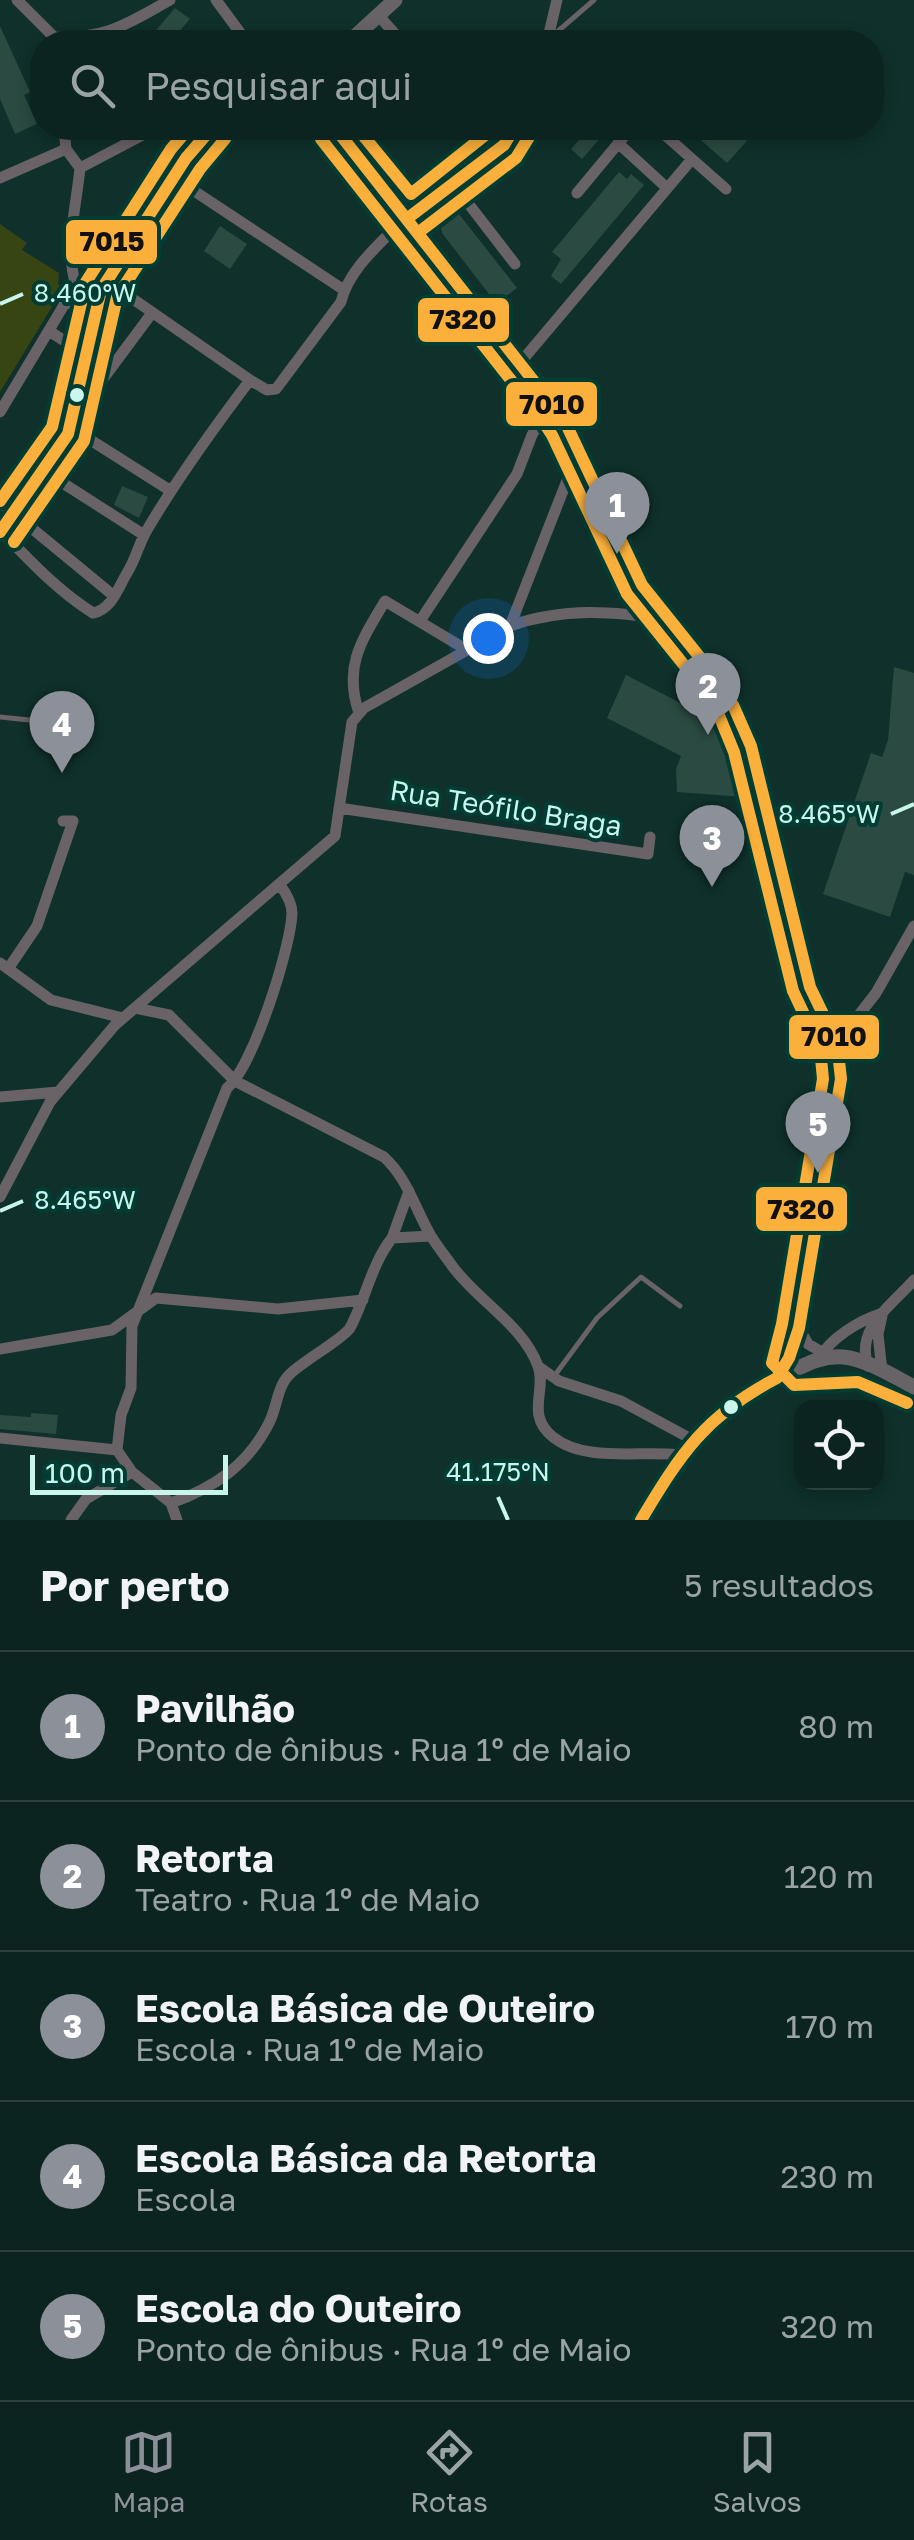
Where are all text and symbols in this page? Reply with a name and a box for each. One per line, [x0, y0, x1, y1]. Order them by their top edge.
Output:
search box [30, 30, 884, 140]
icon: search [65, 58, 120, 113]
text: Pesquisar aqui [145, 63, 412, 108]
line badge: 7015 [64, 218, 159, 266]
text: 7015 [80, 224, 144, 257]
text: 8.460°W [34, 277, 136, 308]
line badge: 7320 [416, 296, 511, 344]
text: 7320 [429, 302, 497, 335]
line badge: 7010 [504, 380, 599, 428]
unlabelled marker [67, 385, 87, 405]
text: 7010 [519, 387, 585, 420]
pin: 1 [584, 472, 650, 554]
your location [463, 613, 514, 664]
pin: 2 [676, 652, 740, 735]
pin: 4 [30, 690, 94, 773]
street label: Rua Teófilo Braga [388, 773, 624, 842]
text: 8.465°W [778, 798, 880, 829]
pin: 3 [680, 804, 744, 887]
line badge: 7010 [787, 1013, 881, 1061]
text: 7010 [801, 1019, 867, 1052]
pin: 5 [786, 1090, 850, 1173]
text: 8.465°W [34, 1184, 136, 1215]
line badge: 7320 [754, 1185, 849, 1233]
text: 7320 [767, 1192, 835, 1225]
unlabelled marker [721, 1397, 741, 1417]
map controls [794, 1400, 884, 1490]
button: locate [794, 1400, 884, 1490]
scale bar [30, 1450, 228, 1494]
text: 100 m [45, 1456, 125, 1489]
text: 41.175°N [446, 1456, 550, 1487]
text: Por perto [40, 1560, 230, 1610]
text: 5 resultados [684, 1566, 874, 1604]
text: Pavilhão [135, 1685, 295, 1730]
text: 1 [64, 1707, 81, 1745]
text: 80 m [798, 1707, 874, 1745]
text: Ponto de ônibus · Rua 1º de Maio [135, 1730, 631, 1768]
text: Retorta [135, 1835, 274, 1880]
text: 2 [63, 1857, 82, 1895]
text: 120 m [784, 1857, 874, 1895]
text: Teatro · Rua 1º de Maio [135, 1880, 480, 1918]
text: Escola Básica de Outeiro [135, 1985, 595, 2030]
text: 3 [63, 2007, 82, 2045]
text: 170 m [785, 2007, 874, 2045]
text: Escola · Rua 1º de Maio [135, 2030, 484, 2068]
text: Escola Básica da Retorta [135, 2135, 597, 2180]
text: 4 [62, 2157, 83, 2195]
text: 230 m [781, 2157, 874, 2195]
text: Escola [135, 2180, 236, 2218]
text: Escola do Outeiro [135, 2285, 462, 2330]
text: 5 [63, 2307, 82, 2345]
text: 320 m [781, 2307, 874, 2345]
text: Ponto de ônibus · Rua 1º de Maio [135, 2330, 631, 2368]
tab: Mapa [112, 2425, 185, 2518]
tab: Rotas [410, 2425, 488, 2518]
tab: Salvos [713, 2425, 802, 2518]

